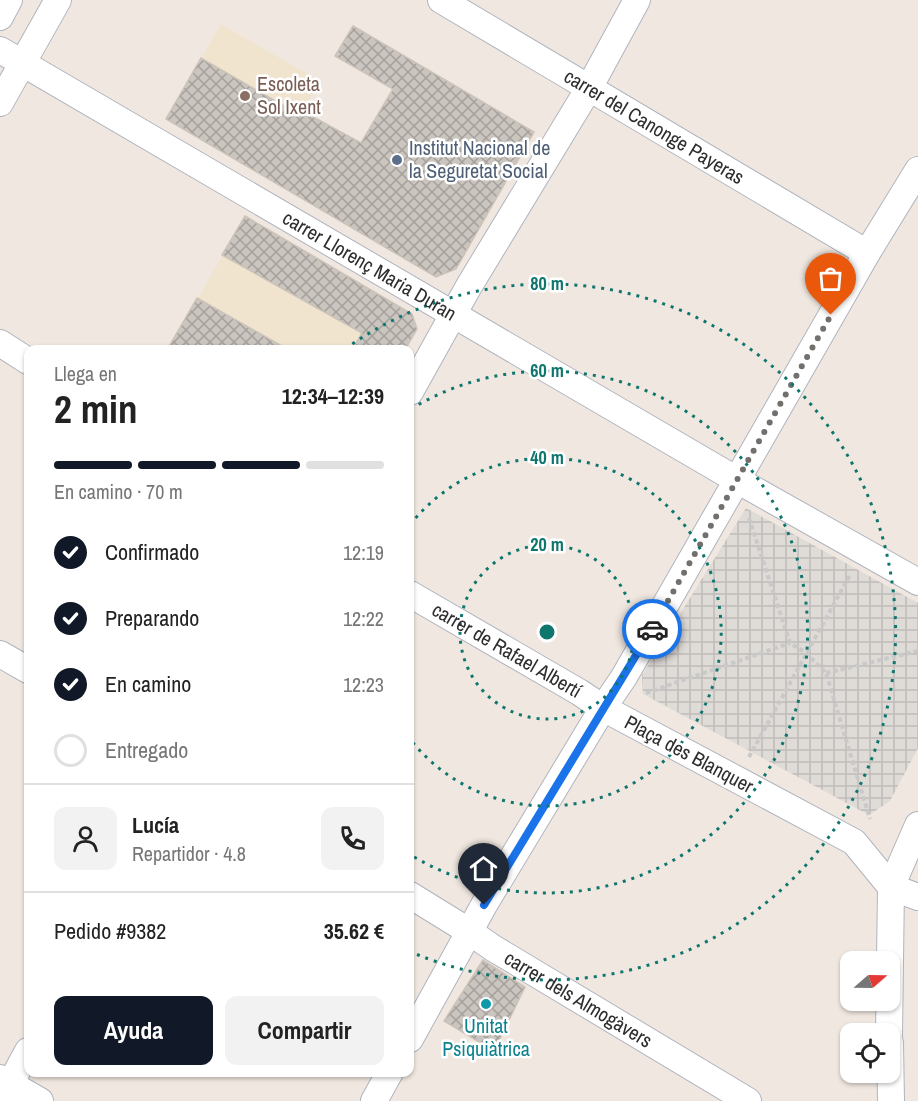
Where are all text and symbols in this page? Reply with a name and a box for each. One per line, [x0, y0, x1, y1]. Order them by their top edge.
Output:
street label: carrer del Canonge Payeras [559, 62, 750, 190]
place label: Escoleta Sol Ixent [257, 70, 321, 120]
marker: Escoleta Sol Ixent [238, 89, 252, 103]
place label: Institut Nacional de la Seguretat Social [409, 134, 550, 184]
marker: Institut Nacional de la Seguretat Social [390, 153, 404, 167]
street label: carrer Llorenç Maria Duran [278, 204, 462, 327]
pin [805, 253, 856, 315]
icon: bag [814, 262, 847, 295]
text: 80 m [530, 271, 564, 296]
text: 60 m [530, 358, 564, 383]
text: Llega en [54, 360, 117, 387]
text: 12:34–12:39 [282, 381, 384, 411]
text: 2 min [54, 383, 138, 435]
text: 40 m [530, 445, 564, 470]
text: En camino · 70 m [54, 478, 183, 505]
text: 20 m [530, 532, 564, 557]
icon: check [54, 536, 87, 569]
text: Confirmado [105, 537, 199, 567]
text: 12:19 [343, 539, 384, 566]
street label: carrer de Rafael Albertí [427, 596, 587, 704]
courier [622, 599, 682, 659]
icon: check [54, 602, 87, 635]
text: Preparando [105, 603, 199, 633]
text: 12:22 [343, 605, 384, 632]
icon: car [636, 613, 669, 646]
centre of rings [537, 622, 557, 642]
icon: check [54, 668, 87, 701]
text: En camino [105, 669, 191, 699]
text: 12:23 [343, 671, 384, 698]
street label: Plaça des Blanquer [620, 708, 759, 799]
text: Entregado [105, 735, 188, 765]
button: person [54, 807, 117, 870]
button: phone [321, 807, 384, 870]
text: Lucía [132, 810, 179, 840]
text: Repartidor · 4.8 [132, 840, 246, 867]
pin [458, 843, 509, 905]
icon: home [467, 852, 500, 885]
text: Pedido #9382 [54, 916, 166, 946]
text: 35.62 € [324, 916, 384, 946]
street label: carrer dels Almogàvers [500, 944, 657, 1054]
north arrow [840, 951, 900, 1011]
map controls [840, 951, 900, 1083]
button: Ayuda [54, 996, 213, 1065]
button: Compartir [225, 996, 384, 1065]
marker: Unitat Psiquiàtrica [479, 997, 493, 1011]
place label: Unitat Psiquiàtrica [442, 1012, 530, 1062]
button: locate [840, 1023, 900, 1083]

